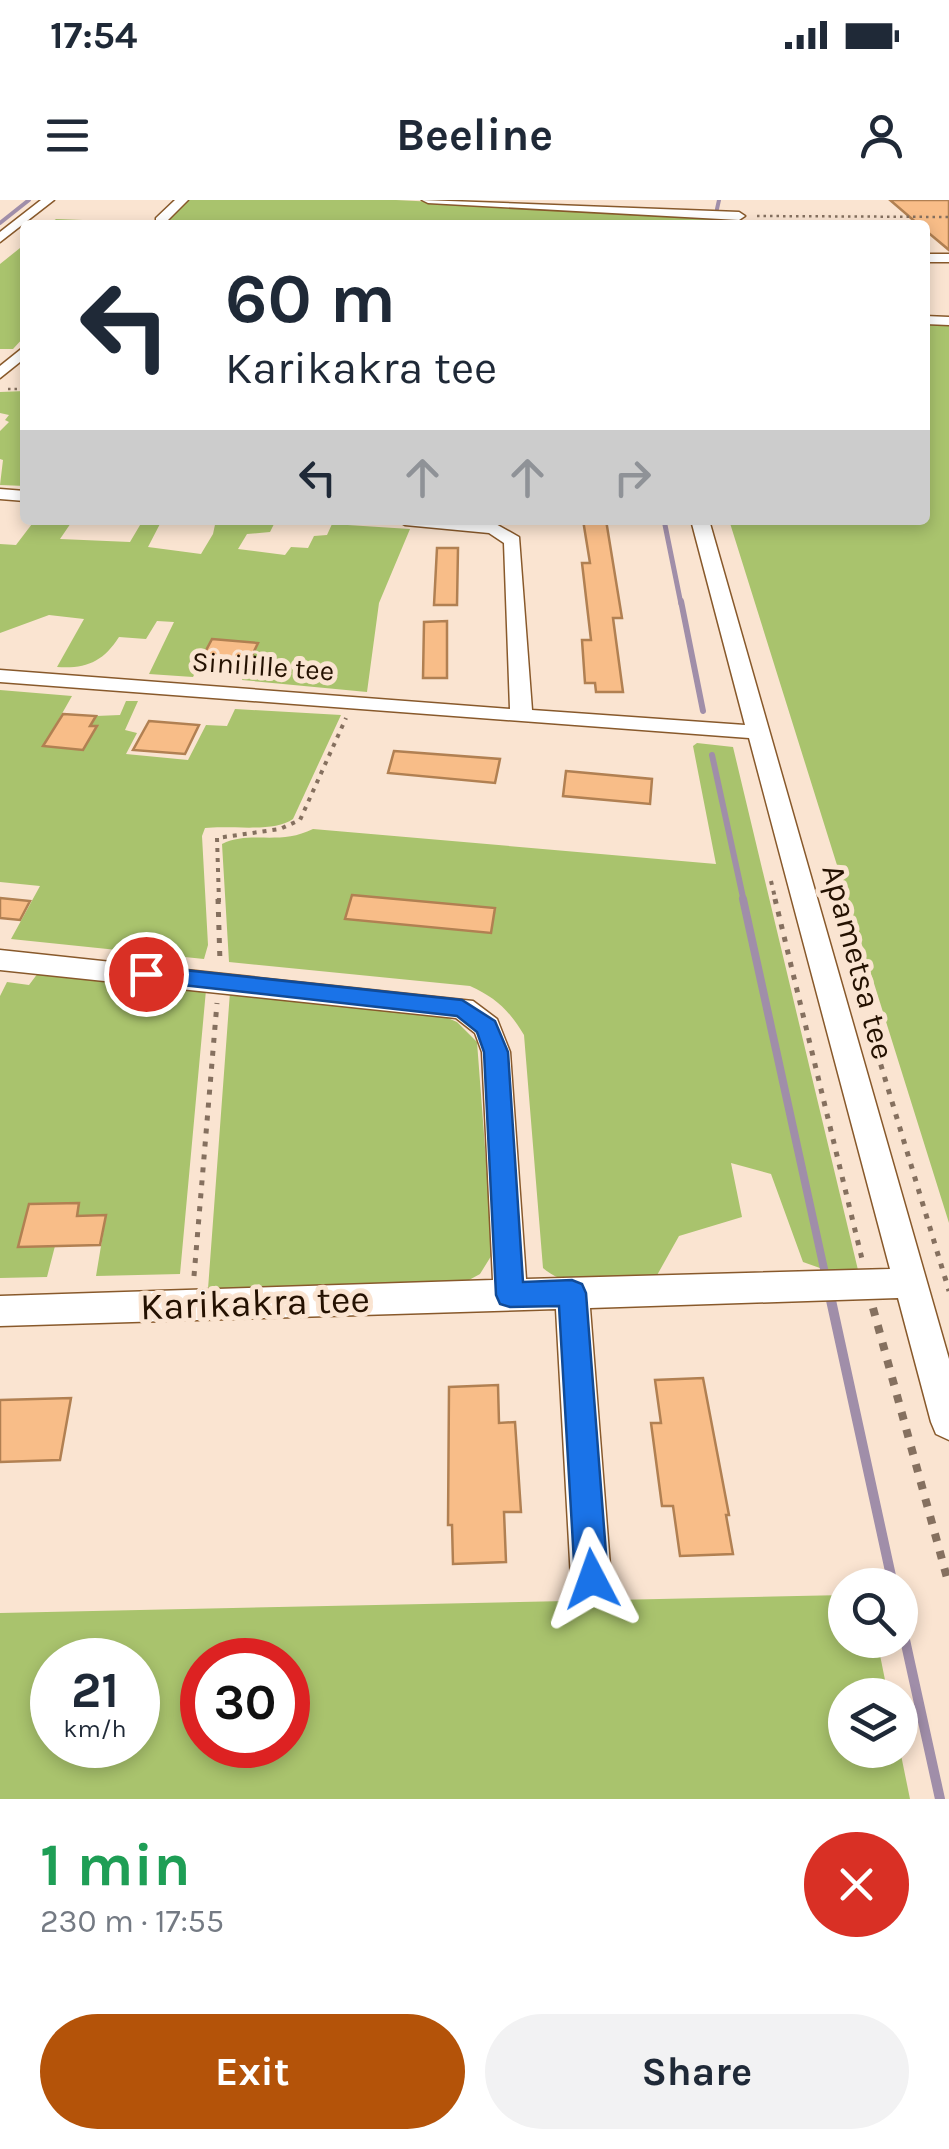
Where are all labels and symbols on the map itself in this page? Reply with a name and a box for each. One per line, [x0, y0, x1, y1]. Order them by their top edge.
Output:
street label: Sinilille tee [191, 645, 335, 687]
street label: Apametsa tee [814, 861, 902, 1063]
pin [104, 932, 189, 1017]
street label: Karikakra tee [139, 1277, 371, 1329]
position arrow [540, 1527, 644, 1631]
speed limit sign: 30 [180, 1638, 310, 1768]

